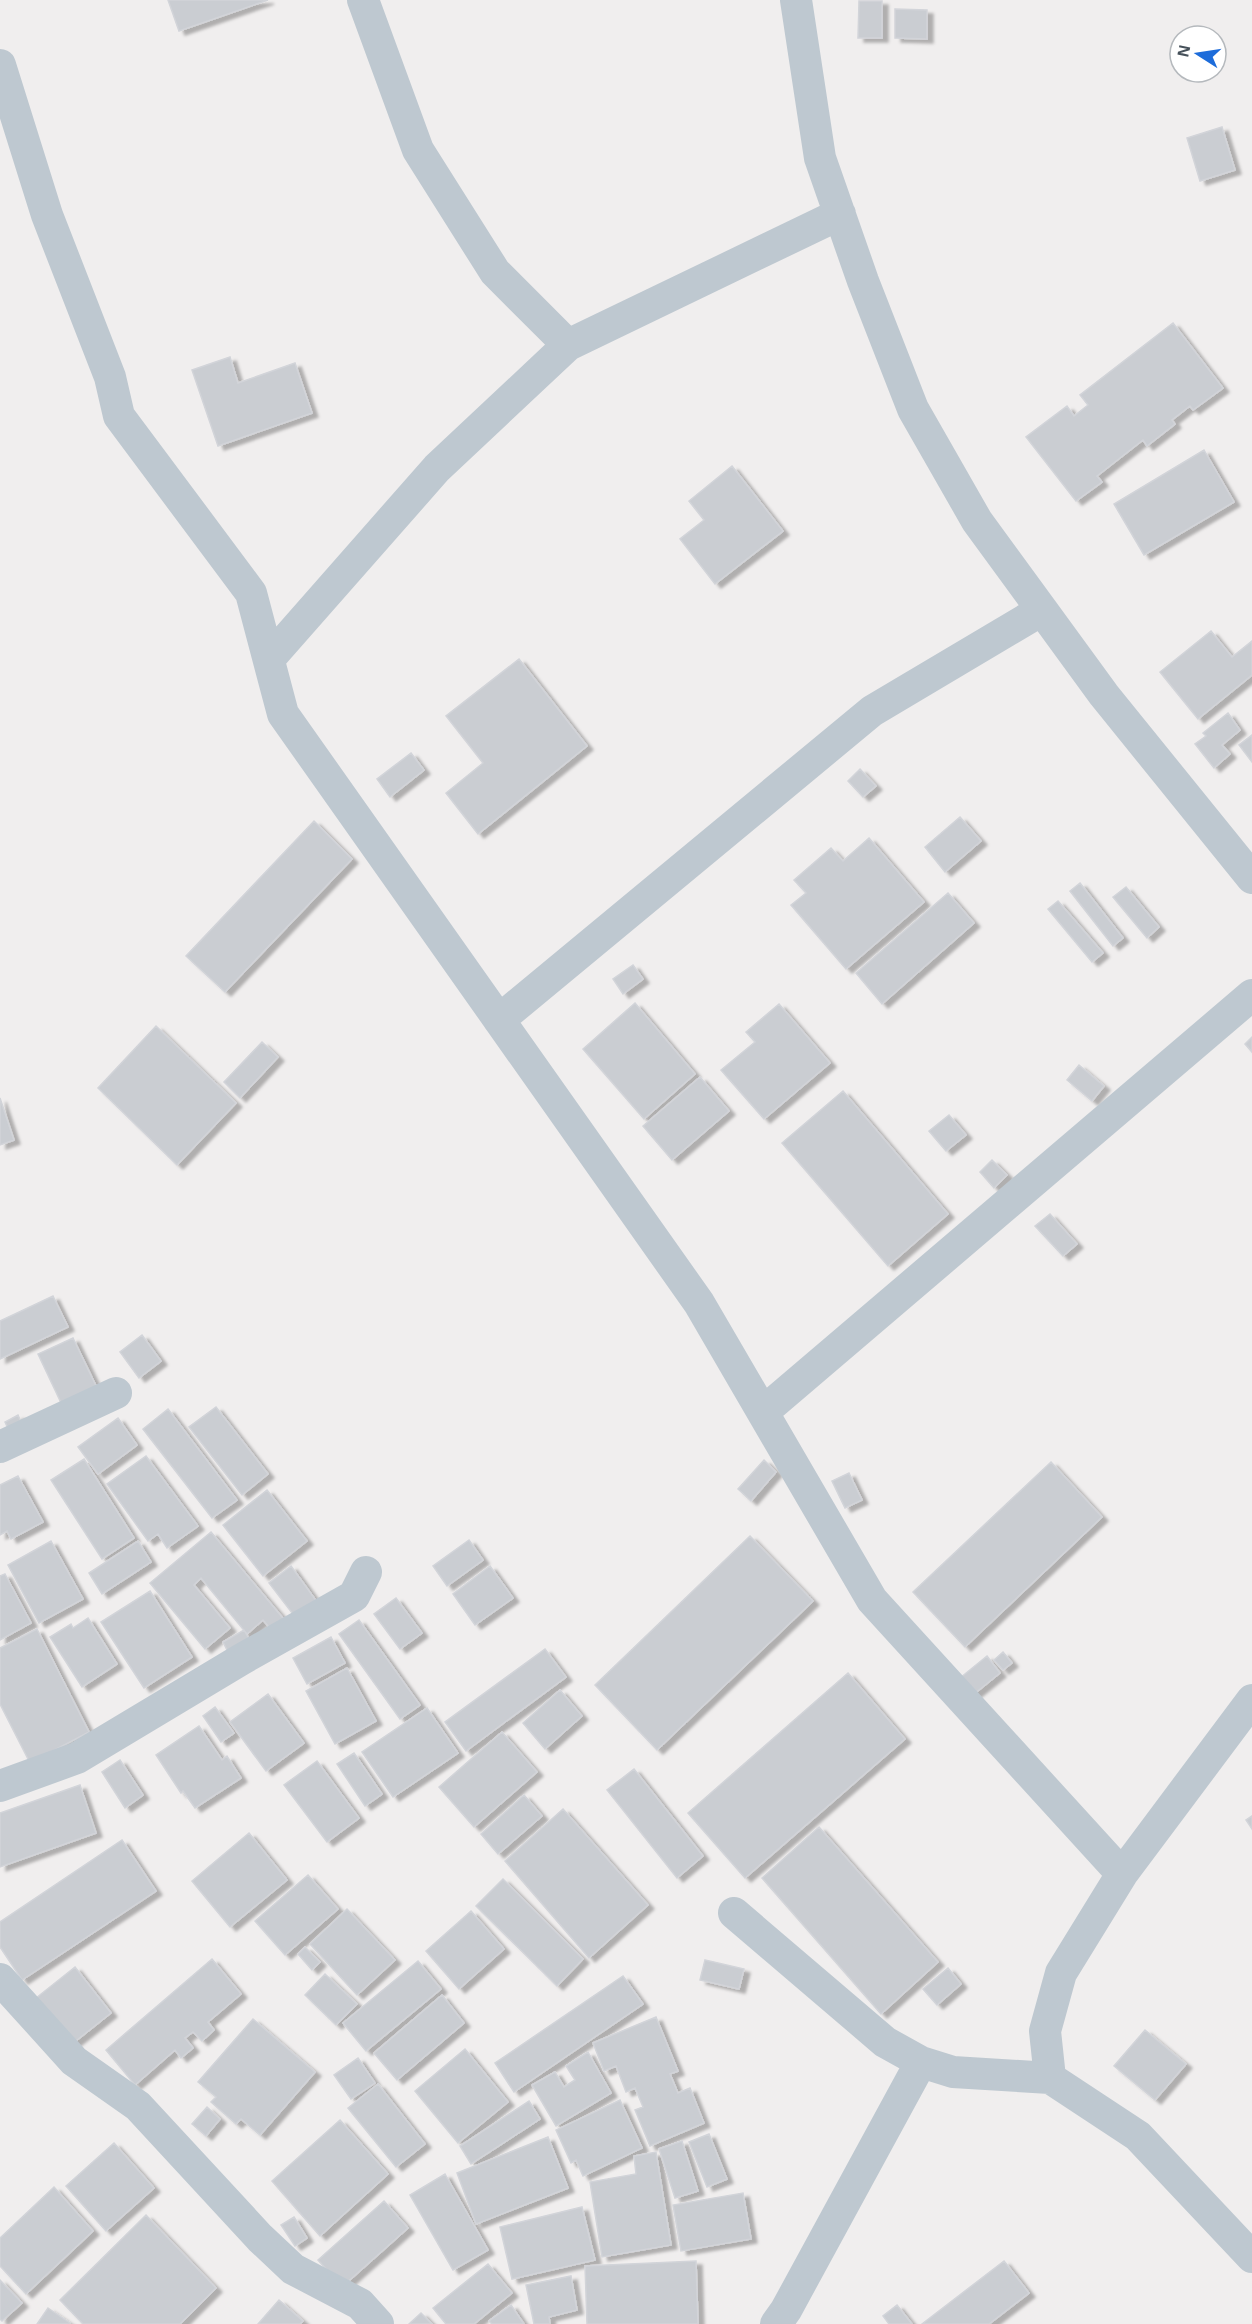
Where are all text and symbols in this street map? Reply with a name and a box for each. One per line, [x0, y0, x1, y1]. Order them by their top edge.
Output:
north arrow [1168, 24, 1228, 84]
text: N [1174, 44, 1193, 58]

